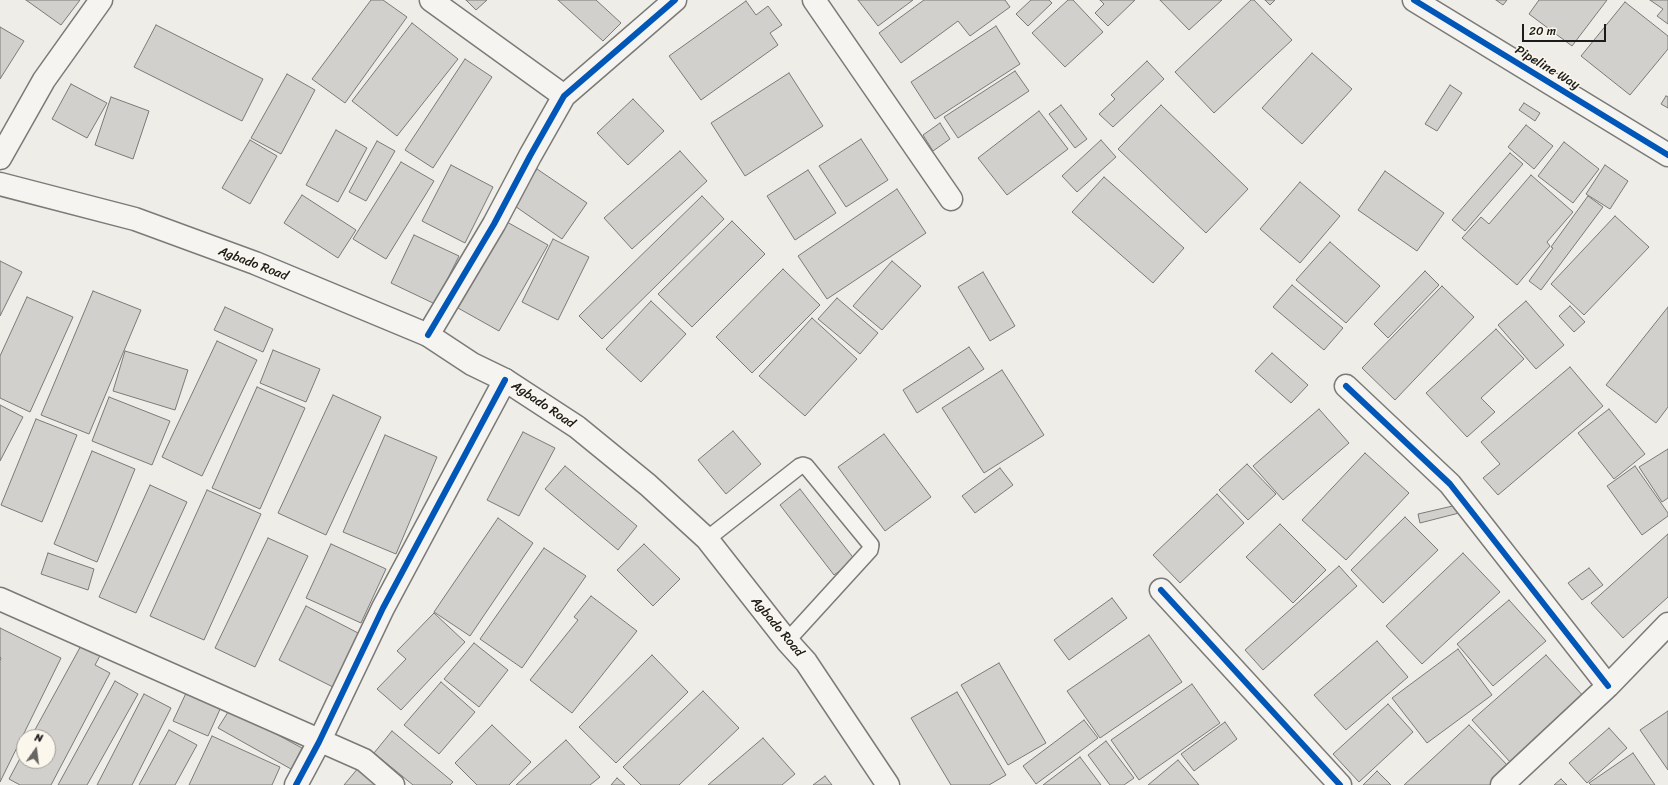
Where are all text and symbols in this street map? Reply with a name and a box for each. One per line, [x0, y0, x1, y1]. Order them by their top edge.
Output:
scale bar [1524, 16, 1608, 42]
text: 20 m [1529, 20, 1556, 42]
street label: Pipeline Way [1512, 43, 1582, 93]
street label: Agbado Road [216, 244, 290, 284]
street label: Agbado Road [508, 378, 578, 432]
street label: Agbado Road [747, 594, 807, 660]
text: N [33, 728, 45, 748]
north arrow [16, 729, 56, 769]

